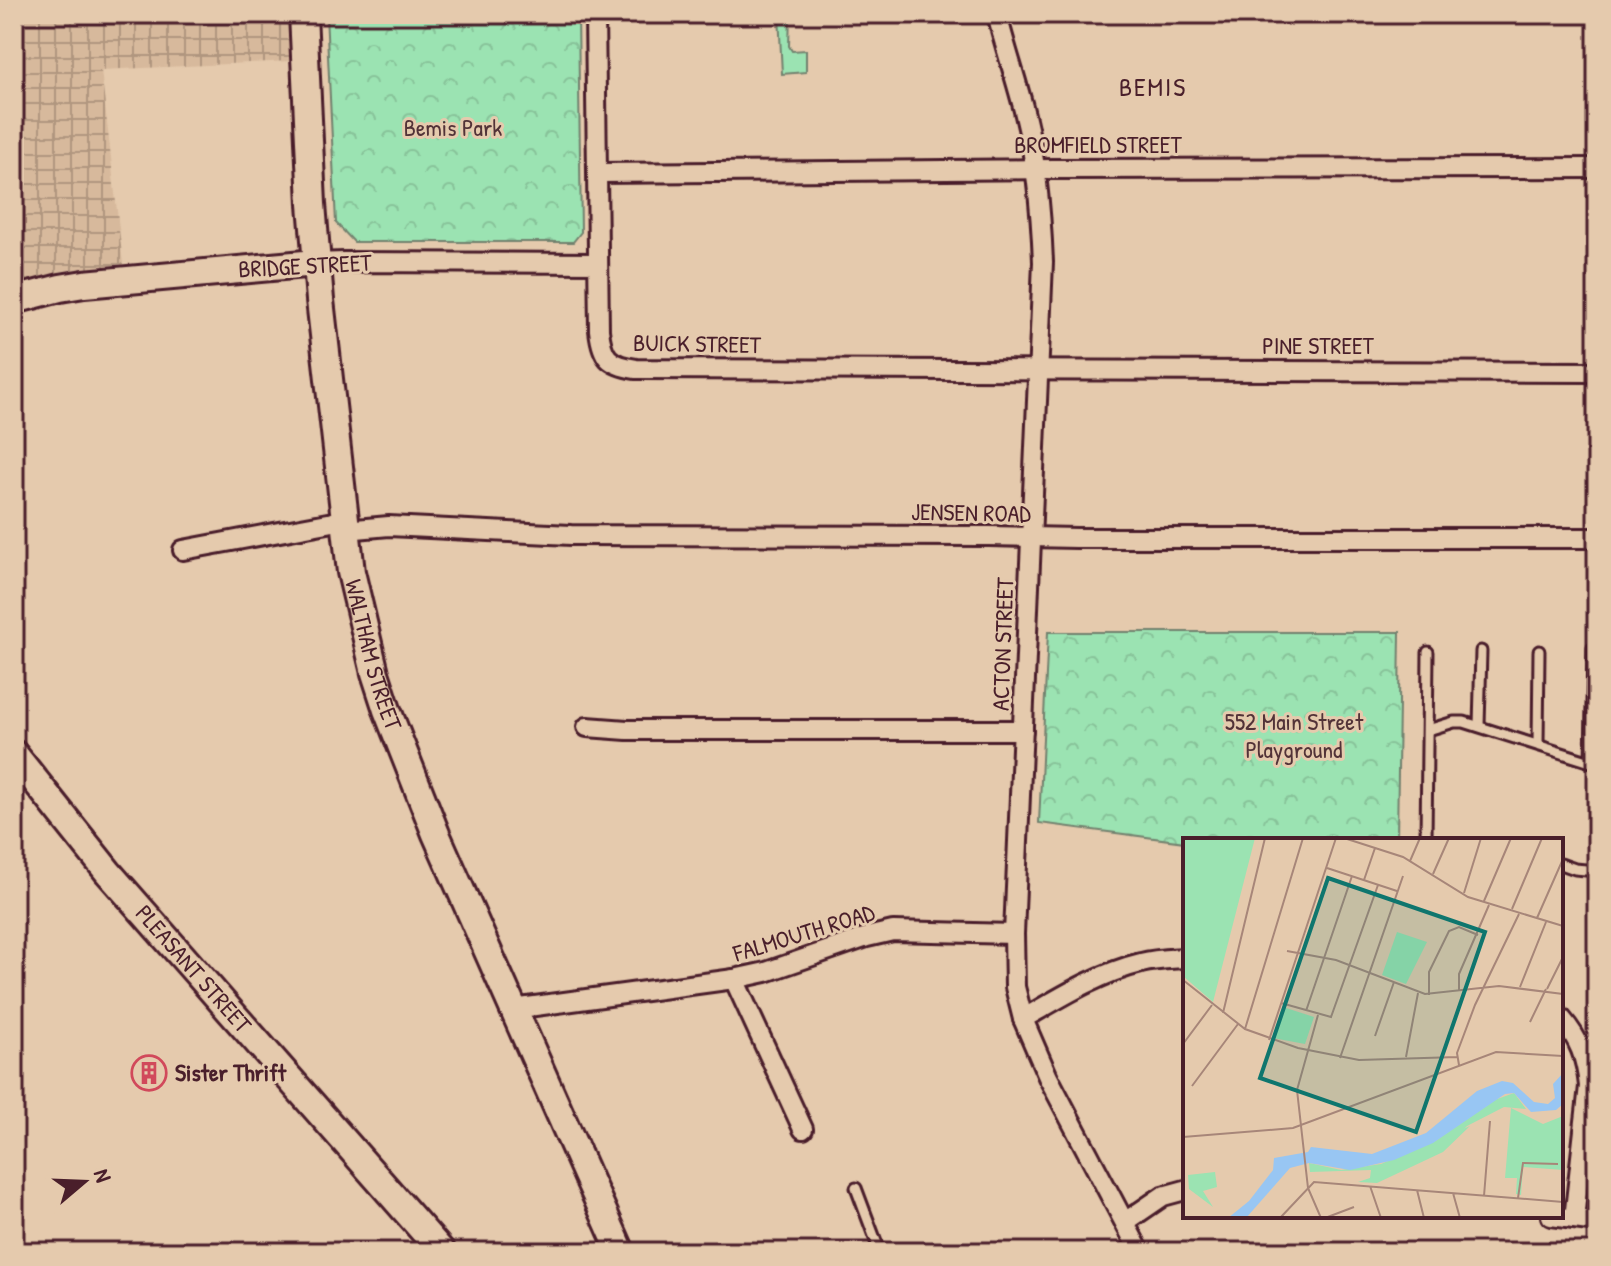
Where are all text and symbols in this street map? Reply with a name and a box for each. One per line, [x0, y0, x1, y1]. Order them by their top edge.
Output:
district label: BEMIS [1119, 69, 1187, 104]
park label: Bemis Park [404, 111, 502, 143]
street label: BROMFIELD STREET [1014, 128, 1182, 160]
street label: BRIDGE STREET [238, 245, 373, 284]
street label: BUICK STREET [633, 326, 762, 360]
street label: PINE STREET [1262, 329, 1375, 361]
street label: JENSEN ROAD [911, 495, 1032, 529]
street label: WALTHAM STREET [338, 576, 411, 735]
street label: ACTON STREET [984, 576, 1020, 711]
park label: 552 Main Street Playground [1225, 705, 1364, 765]
inset map [1183, 838, 1563, 1218]
street label: FALMOUTH ROAD [728, 895, 879, 969]
street label: PLEASANT STREET [129, 897, 260, 1040]
building icon: Sister Thrift [130, 1054, 168, 1092]
place label: Sister Thrift [175, 1056, 287, 1088]
north arrow [44, 1142, 124, 1222]
text: N [87, 1165, 119, 1186]

